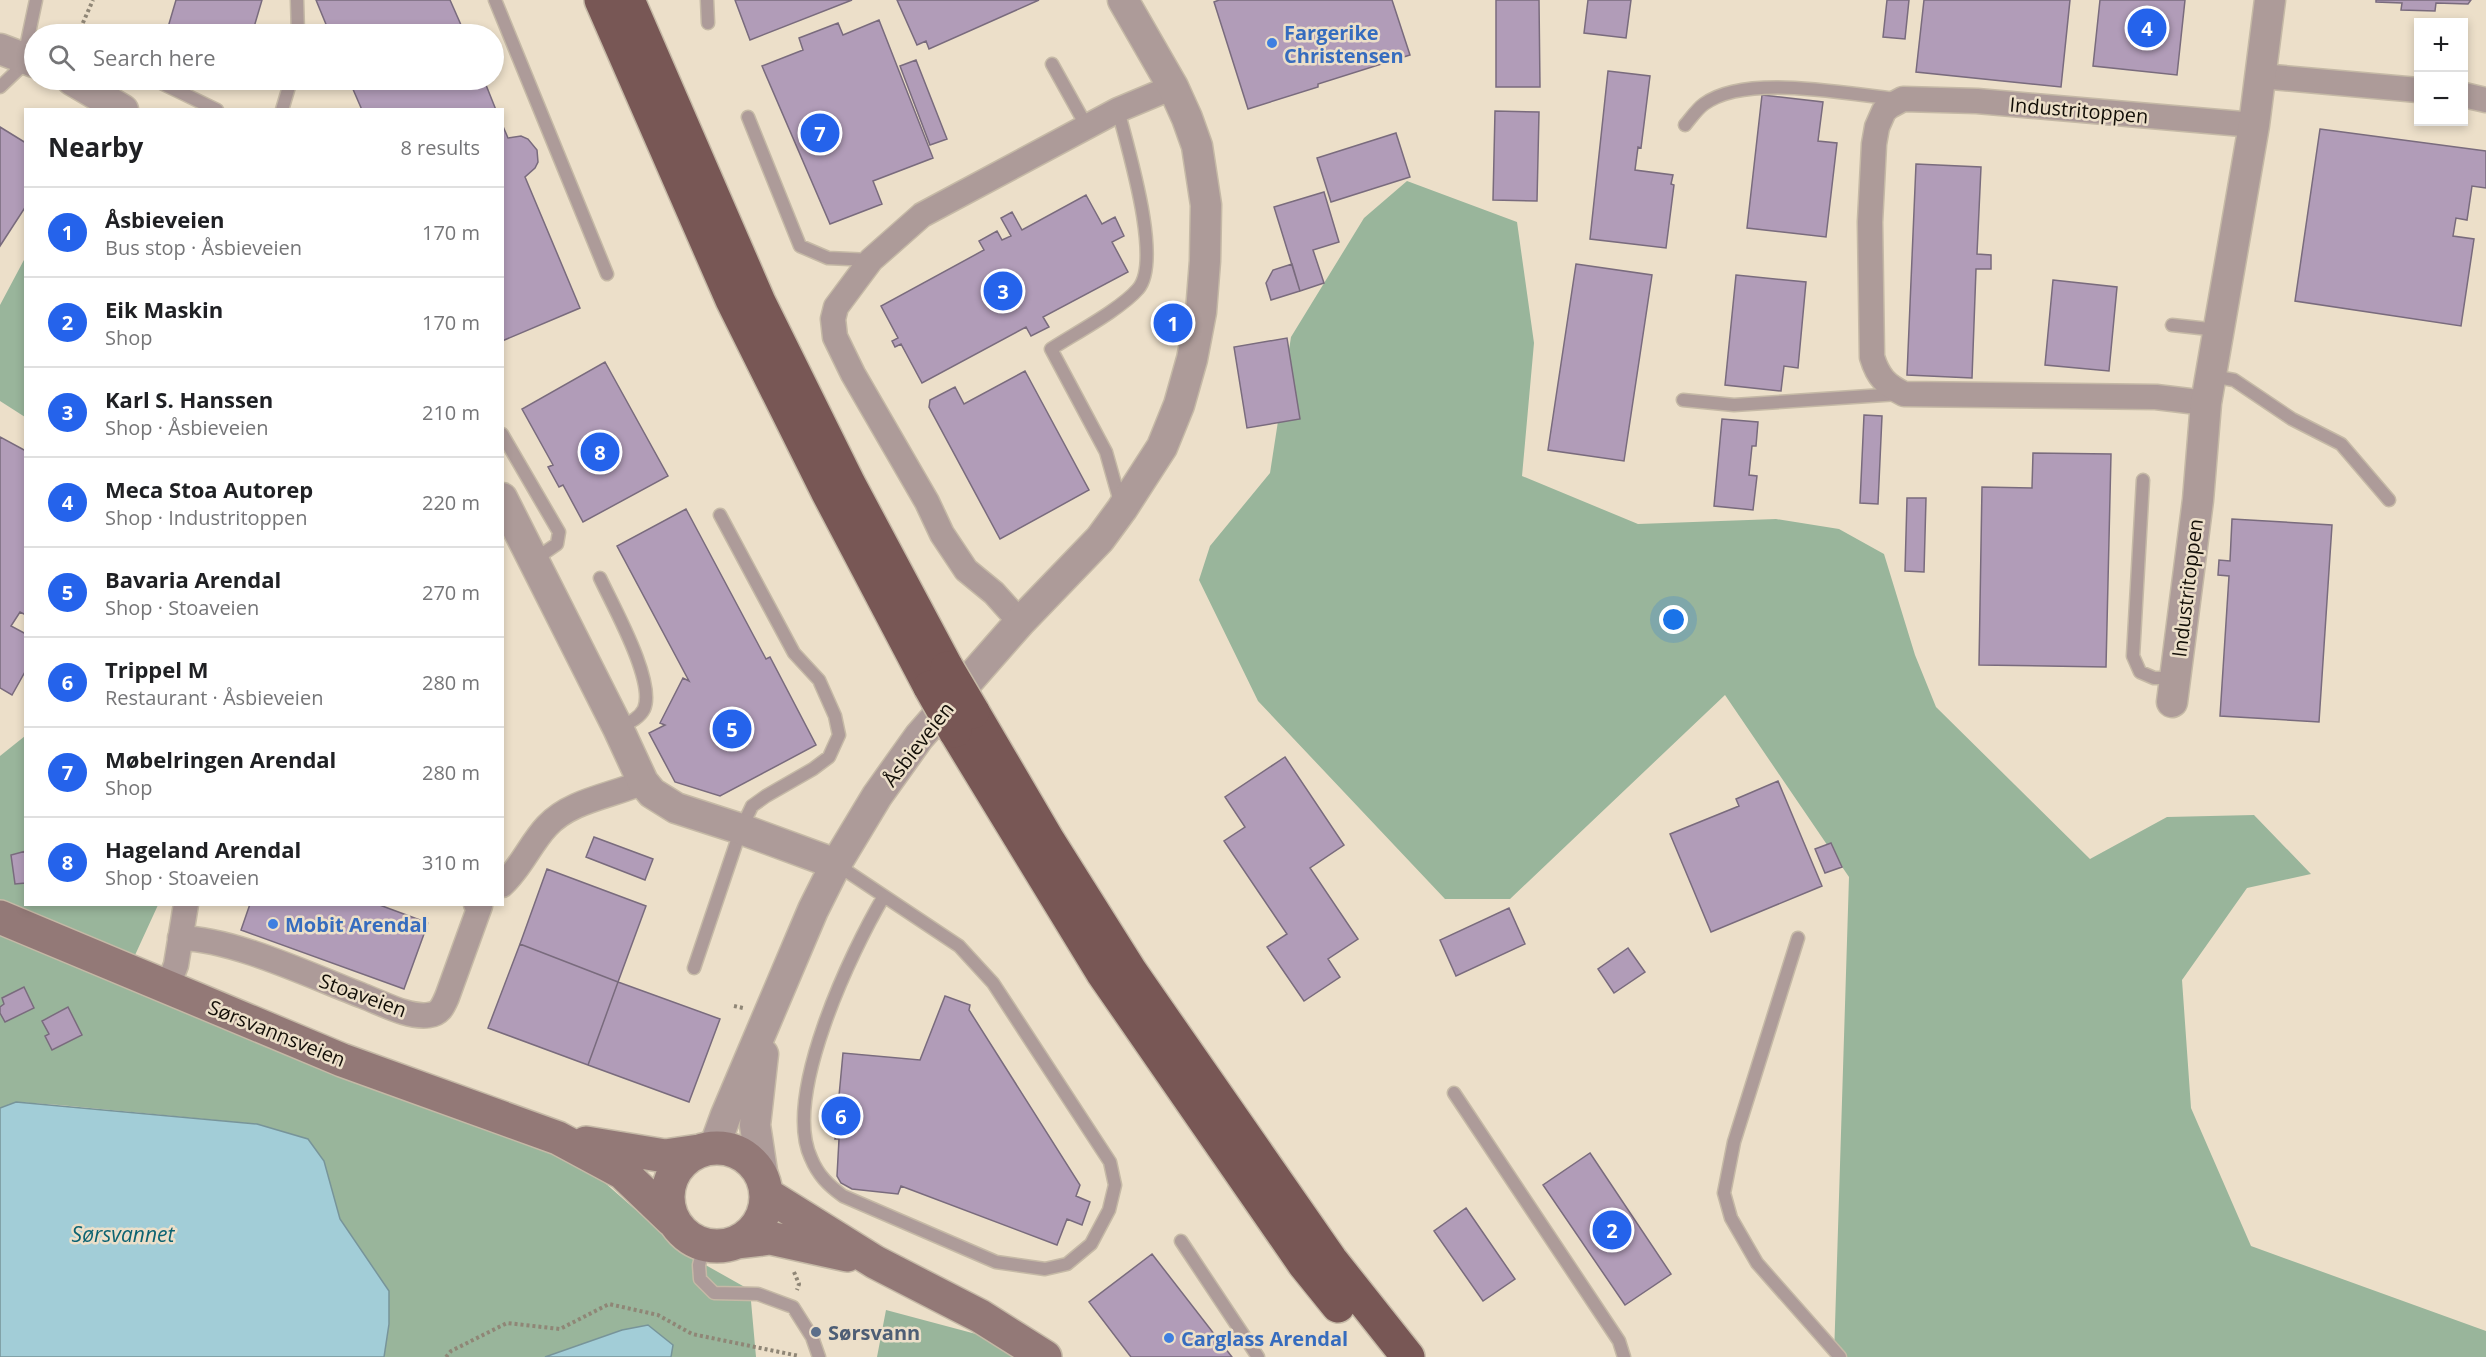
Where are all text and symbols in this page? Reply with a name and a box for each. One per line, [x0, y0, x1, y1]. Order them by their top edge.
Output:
pin: 4 [2128, 6, 2166, 51]
map controls [2414, 18, 2468, 126]
button: + [2414, 18, 2468, 72]
place label: Fargerike Christensen [1284, 19, 1404, 69]
search box [24, 24, 504, 90]
marker: Fargerike Christensen [1265, 36, 1279, 50]
icon: search [45, 41, 78, 74]
text: Search here [93, 42, 216, 72]
button: − [2414, 72, 2468, 126]
street label: Industritoppen [2008, 90, 2150, 130]
pin: 7 [800, 110, 840, 156]
text: Nearby [48, 129, 143, 165]
text: 8 results [400, 134, 480, 161]
text: Åsbieveien [105, 204, 224, 234]
text: 1 [62, 219, 73, 246]
text: 170 m [422, 219, 480, 246]
text: Bus stop · Åsbieveien [105, 234, 302, 261]
pin: 3 [984, 268, 1022, 314]
text: Eik Maskin [105, 294, 223, 324]
pin: 1 [1154, 300, 1192, 346]
text: 2 [62, 309, 73, 336]
text: 170 m [422, 309, 480, 336]
text: Shop [105, 324, 153, 351]
text: Karl S. Hanssen [105, 384, 273, 414]
text: 3 [62, 399, 73, 426]
text: 210 m [422, 399, 480, 426]
text: Shop · Åsbieveien [105, 414, 269, 441]
pin: 8 [580, 430, 620, 474]
text: Meca Stoa Autorep [105, 474, 313, 504]
text: 4 [62, 489, 73, 516]
text: 220 m [422, 489, 480, 516]
text: Shop · Industritoppen [105, 504, 308, 531]
street label: Industritoppen [2165, 517, 2209, 659]
text: Bavaria Arendal [105, 564, 281, 594]
text: 5 [62, 579, 73, 606]
text: 270 m [422, 579, 480, 606]
text: Shop · Stoaveien [105, 594, 259, 621]
your location [1659, 605, 1688, 634]
text: Trippel M [105, 654, 208, 684]
text: 6 [62, 669, 73, 696]
text: 280 m [422, 669, 480, 696]
text: Restaurant · Åsbieveien [105, 684, 323, 711]
street label: Åsbieveien [876, 696, 960, 792]
pin: 5 [712, 706, 752, 752]
text: Møbelringen Arendal [105, 744, 336, 774]
text: 7 [62, 759, 73, 786]
text: 280 m [422, 759, 480, 786]
text: Shop [105, 774, 153, 801]
text: Hageland Arendal [105, 834, 301, 864]
text: 8 [62, 849, 73, 876]
text: 310 m [422, 849, 480, 876]
text: Shop · Stoaveien [105, 864, 259, 891]
place label: Mobit Arendal [285, 911, 428, 938]
marker: Mobit Arendal [266, 917, 280, 931]
street label: Stoaveien [316, 967, 410, 1023]
street label: Sørsvannsveien [204, 993, 350, 1073]
pin: 6 [822, 1094, 860, 1138]
pin: 2 [1592, 1208, 1632, 1252]
water label: Sørsvannet [72, 1220, 176, 1248]
place label: Sørsvann [828, 1319, 920, 1346]
marker: Sørsvann [809, 1325, 823, 1339]
place label: Carglass Arendal [1181, 1325, 1348, 1352]
marker: Carglass Arendal [1162, 1331, 1176, 1345]

